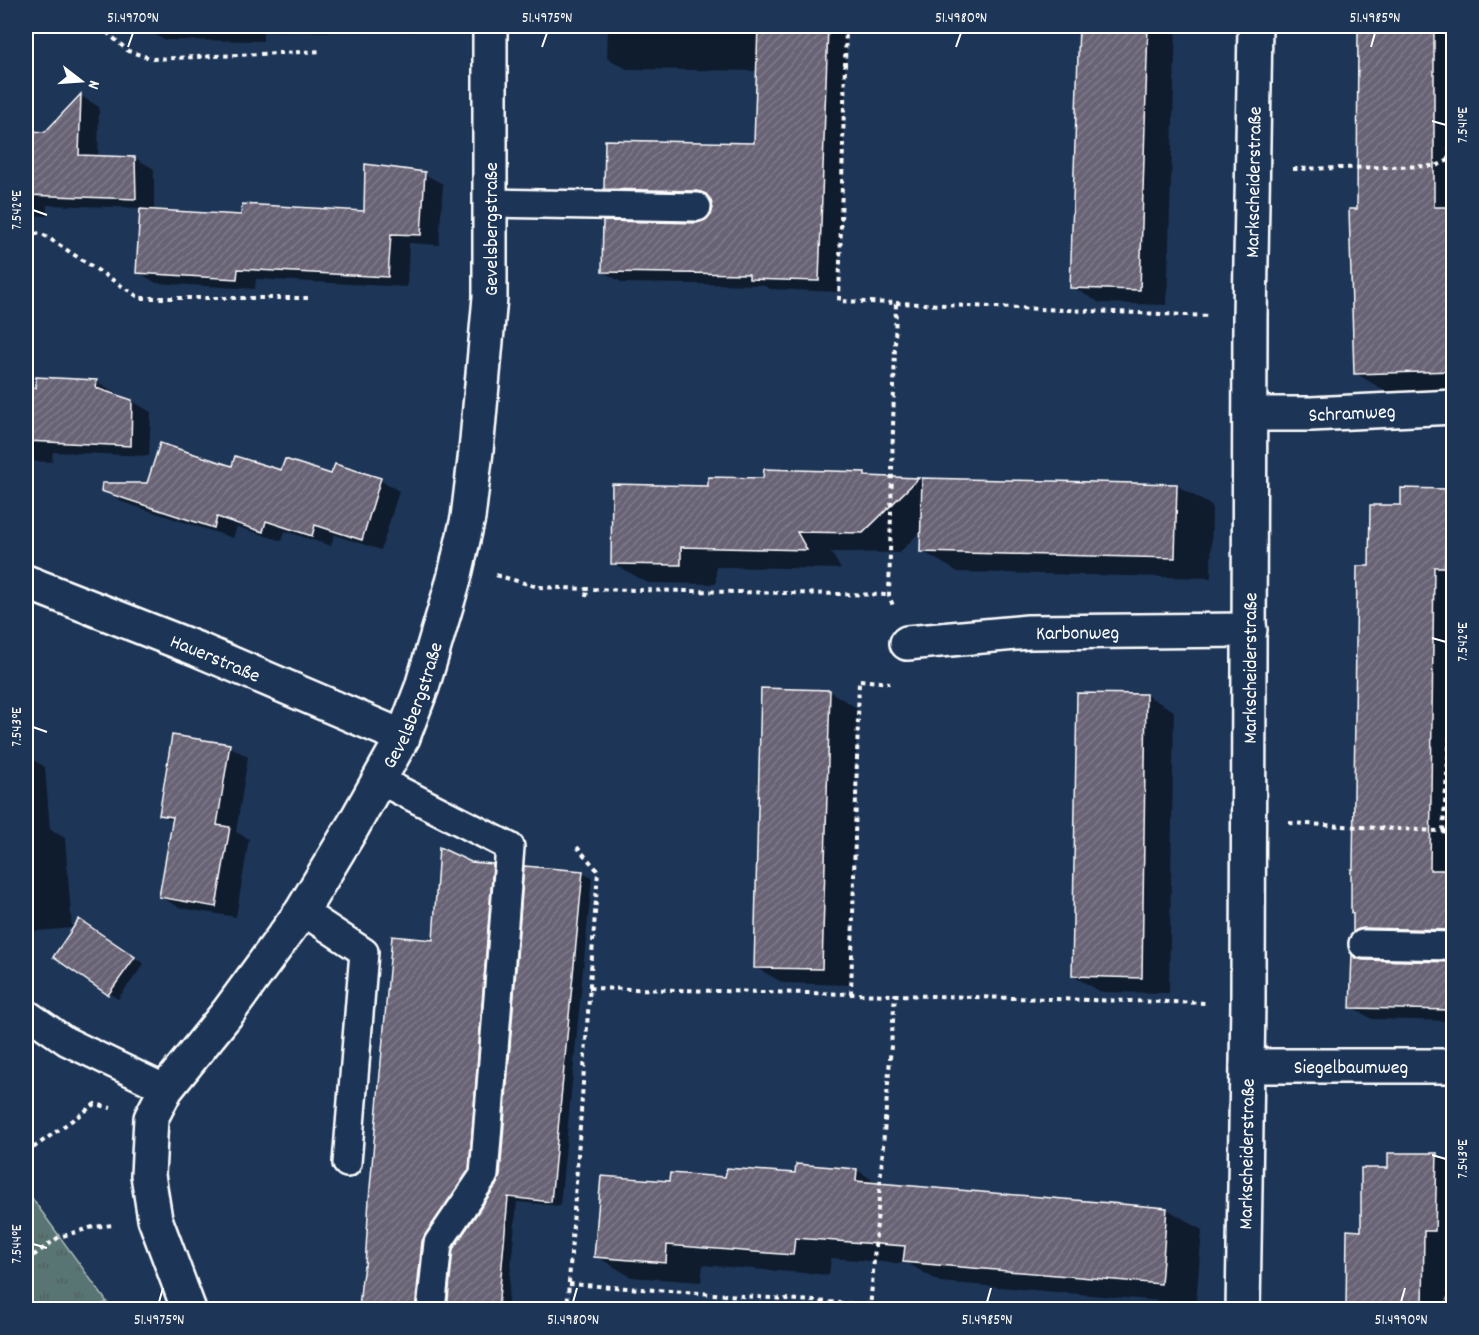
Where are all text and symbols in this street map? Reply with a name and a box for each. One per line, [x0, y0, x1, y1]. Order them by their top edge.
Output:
text: 51.4970°N [107, 8, 159, 30]
text: 51.4975°N [522, 8, 572, 30]
text: 51.4980°N [935, 8, 987, 30]
text: 51.4985°N [1349, 8, 1401, 30]
north arrow [51, 51, 111, 111]
text: N [81, 78, 105, 92]
street label: Markscheiderstraße [1240, 106, 1271, 258]
text: 7.541°E [1453, 107, 1475, 143]
street label: Gevelsbergstraße [479, 162, 507, 296]
text: 7.542°E [7, 190, 29, 230]
street label: Schramweg [1308, 399, 1396, 431]
street label: Markscheiderstraße [1238, 592, 1266, 744]
street label: Karbonweg [1036, 620, 1119, 649]
text: 7.542°E [1453, 622, 1475, 662]
street label: Hauerstraße [165, 629, 264, 691]
street label: Gevelsbergstraße [377, 639, 452, 775]
text: 7.543°E [7, 707, 29, 747]
street label: Siegelbaumweg [1294, 1055, 1408, 1083]
street label: Markscheiderstraße [1233, 1078, 1264, 1230]
text: 7.543°E [1453, 1139, 1475, 1179]
text: 7.544°E [7, 1224, 29, 1264]
text: 51.4975°N [134, 1310, 184, 1332]
text: 51.4980°N [547, 1310, 599, 1332]
text: 51.4985°N [961, 1310, 1013, 1332]
text: 51.4990°N [1374, 1310, 1428, 1332]

